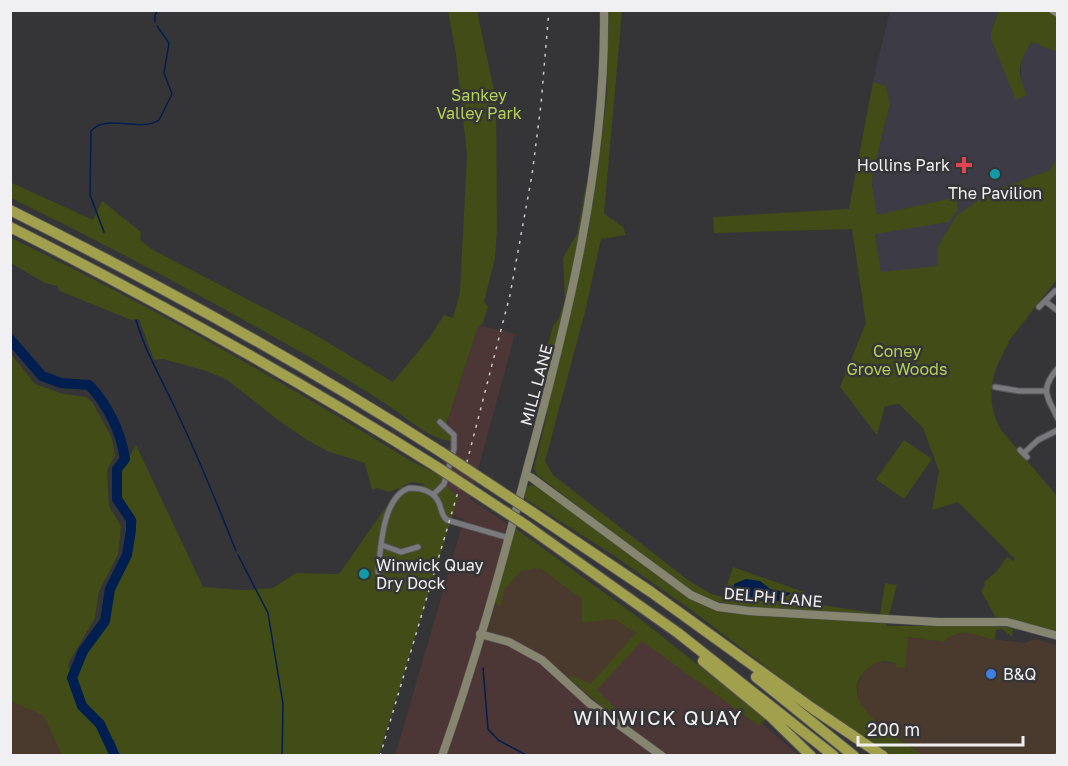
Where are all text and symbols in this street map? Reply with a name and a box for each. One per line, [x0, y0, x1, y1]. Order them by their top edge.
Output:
park label: Sankey Valley Park [436, 85, 522, 123]
place label: Hollins Park [857, 155, 950, 175]
marker: Hollins Park [955, 156, 973, 174]
marker: The Pavilion [988, 167, 1002, 181]
place label: The Pavilion [948, 183, 1042, 203]
park label: Coney Grove Woods [847, 341, 947, 379]
street label: MILL LANE [516, 342, 556, 428]
place label: Winwick Quay Dry Dock [376, 555, 484, 593]
marker: Winwick Quay Dry Dock [357, 567, 371, 581]
street label: DELPH LANE [723, 583, 823, 611]
place label: B&Q [1003, 664, 1036, 684]
marker: B&Q [984, 667, 998, 681]
district label: WINWICK QUAY [573, 705, 743, 729]
scale bar [858, 709, 1023, 747]
text: 200 m [867, 718, 920, 740]

